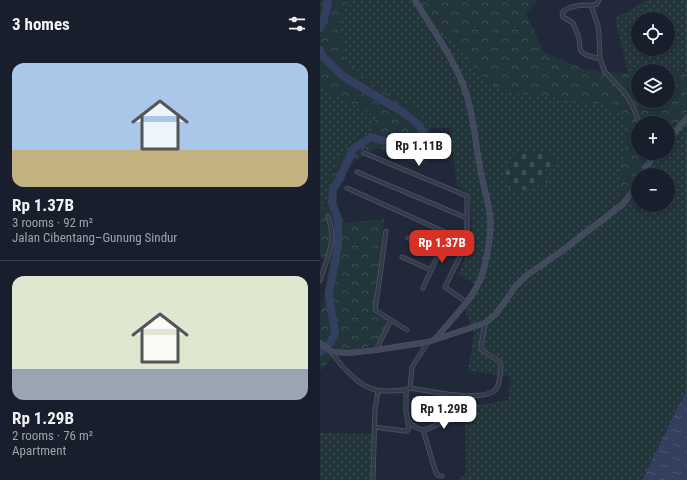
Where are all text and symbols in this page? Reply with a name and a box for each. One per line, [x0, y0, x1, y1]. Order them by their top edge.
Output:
map controls [631, 12, 675, 212]
button: locate [631, 12, 675, 56]
icon: filters [286, 13, 308, 35]
text: 3 homes [12, 14, 70, 34]
button: layers [631, 64, 675, 108]
icon: home [124, 89, 196, 161]
button: + [631, 116, 675, 160]
pin: Rp 1.11B [378, 133, 460, 167]
text: Rp 1.11B [395, 138, 443, 153]
button: − [631, 168, 675, 212]
text: Rp 1.37B [12, 195, 74, 215]
text: 3 rooms · 92 m² [12, 215, 93, 230]
text: Jalan Cibentang–Gunung Sindur [12, 230, 177, 245]
pin: Rp 1.37B [401, 230, 483, 264]
text: Rp 1.37B [418, 235, 466, 250]
icon: home [124, 302, 196, 374]
pin: Rp 1.29B [403, 396, 485, 430]
text: Rp 1.29B [420, 401, 468, 416]
text: Rp 1.29B [12, 408, 74, 428]
text: 2 rooms · 76 m² [12, 428, 93, 443]
text: Apartment [12, 443, 66, 458]

